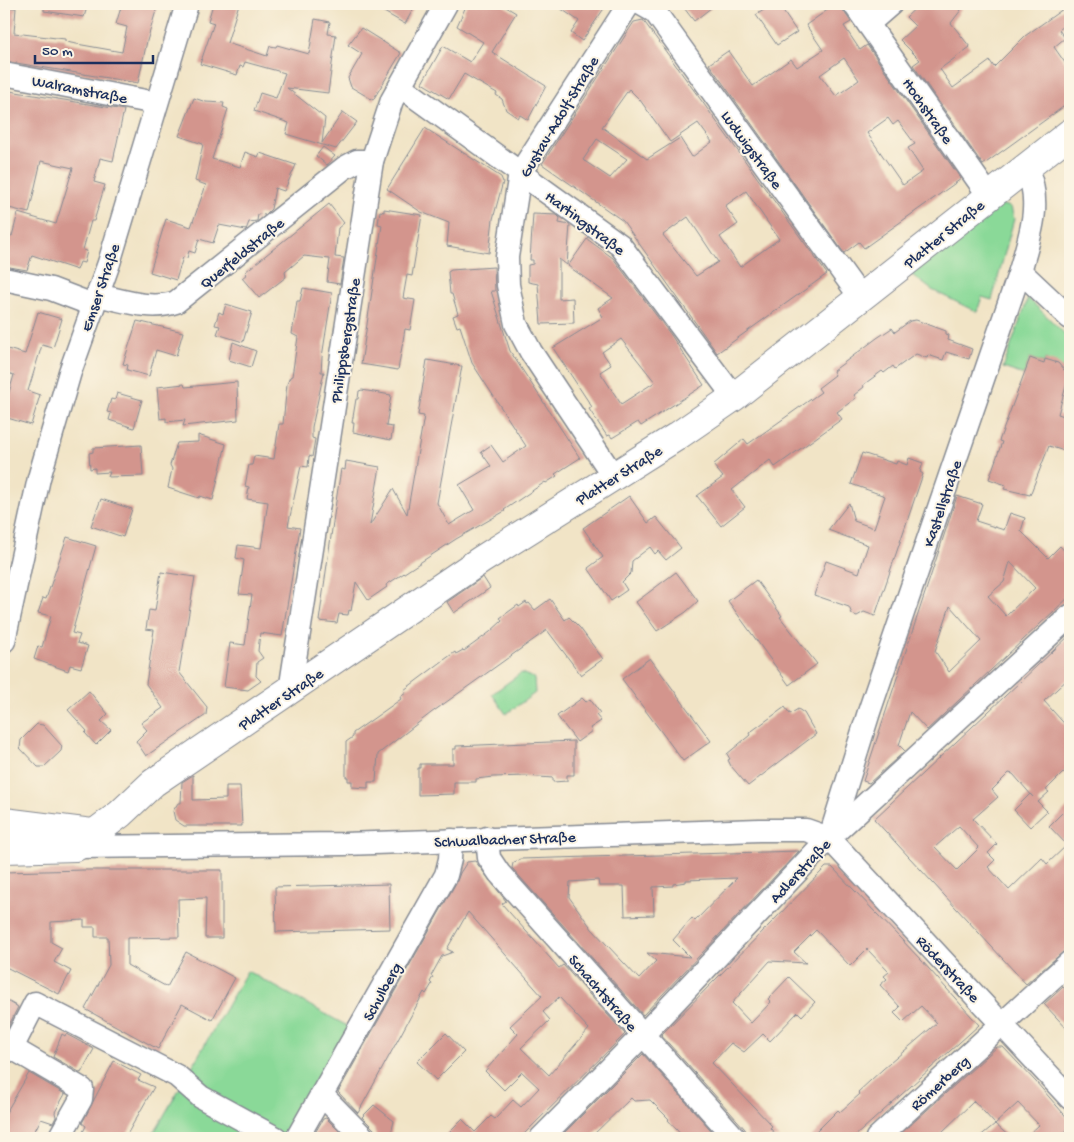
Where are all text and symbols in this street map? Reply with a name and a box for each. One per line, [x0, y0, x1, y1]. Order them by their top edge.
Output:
scale bar [35, 32, 152, 64]
text: 50 m [42, 43, 73, 61]
street label: Gustav-Adolf-Straße [517, 53, 605, 182]
street label: Walramstraße [30, 73, 129, 110]
street label: Hochstraße [896, 75, 956, 149]
street label: Ludwigstraße [715, 108, 786, 195]
street label: Hartingstraße [540, 189, 628, 262]
street label: Platter Straße [900, 197, 990, 275]
street label: Querfeldstraße [197, 214, 290, 295]
street label: Emser Straße [78, 241, 126, 334]
street label: Philippsbergstraße [328, 276, 367, 405]
street label: Platter Straße [572, 442, 667, 512]
street label: Kastellstraße [921, 458, 968, 550]
street label: Platter Straße [235, 665, 329, 737]
street label: Schwalbacher Straße [434, 830, 577, 853]
street label: Adlerstraße [767, 836, 837, 909]
street label: Röderstraße [911, 933, 983, 1008]
street label: Schachtstraße [563, 952, 640, 1037]
street label: Schulberg [360, 960, 408, 1025]
street label: Römerberg [908, 1053, 975, 1116]

